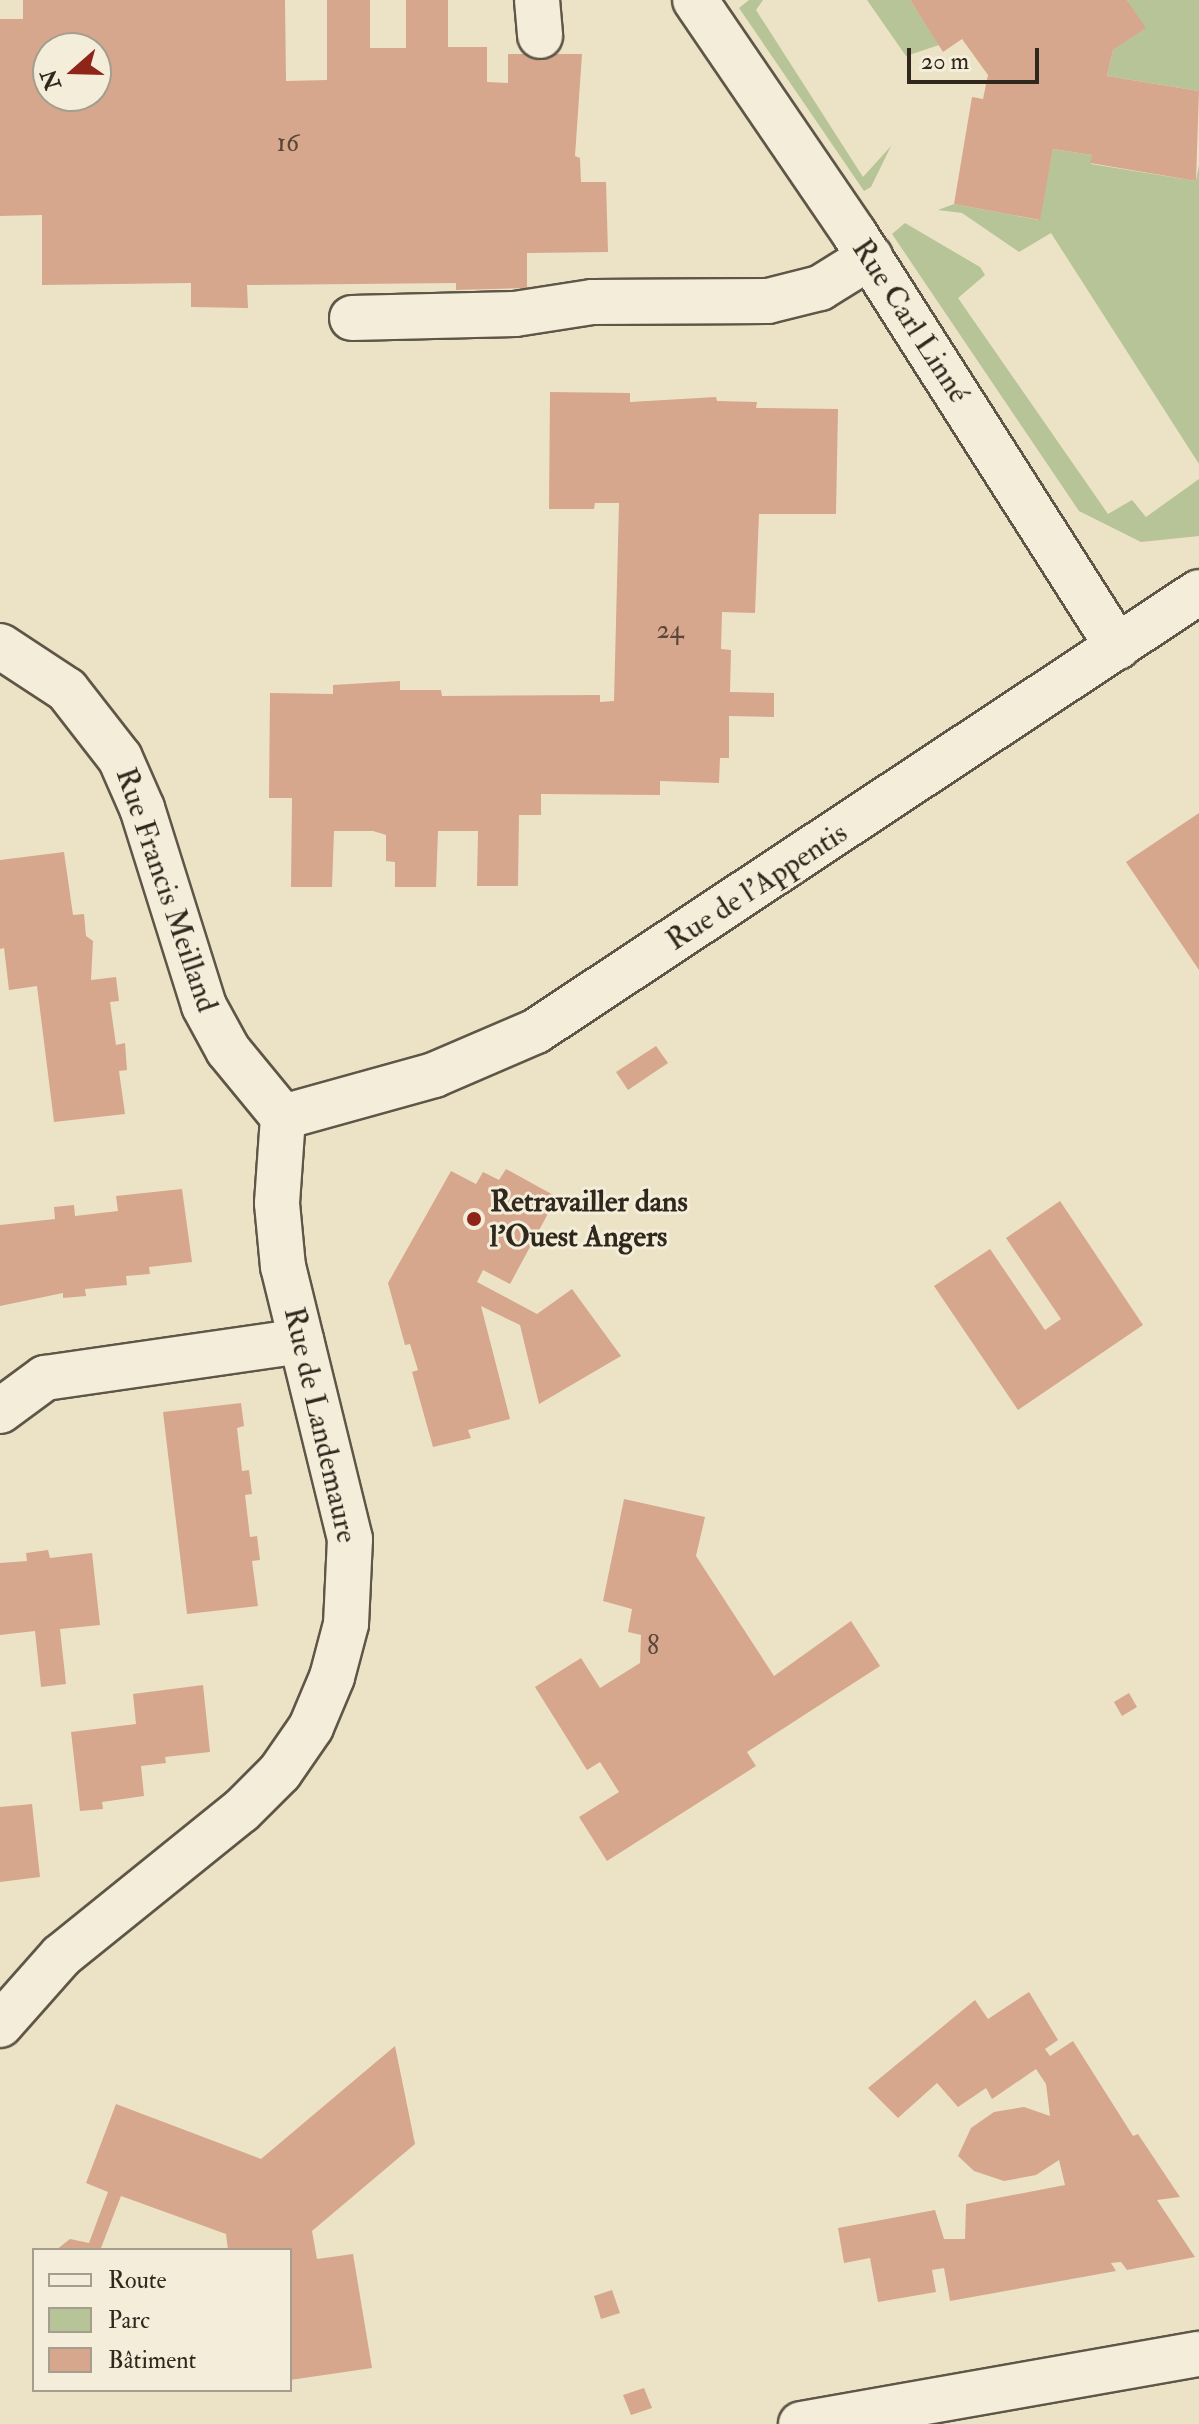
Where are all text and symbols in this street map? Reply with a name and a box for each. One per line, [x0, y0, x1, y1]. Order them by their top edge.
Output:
north arrow [32, 32, 112, 112]
scale bar [911, 32, 1043, 82]
text: 20 m [921, 46, 969, 77]
text: N [35, 65, 68, 94]
house number: 16 [277, 128, 299, 160]
street label: Rue Carl Linné [844, 232, 976, 410]
house number: 24 [656, 615, 684, 647]
street label: Rue Francis Meilland [107, 763, 225, 1017]
street label: Rue de l'Appentis [660, 815, 854, 959]
place label: Retravailler dans l'Ouest Angers [490, 1184, 688, 1254]
marker: Retravailler dans l'Ouest Angers [465, 1210, 483, 1228]
street label: Rue de Landemaure [275, 1304, 365, 1546]
house number: 8 [647, 1631, 659, 1663]
legend [32, 2248, 292, 2392]
text: Route [108, 2265, 167, 2296]
text: Parc [108, 2305, 150, 2336]
text: Bâtiment [108, 2345, 196, 2376]

